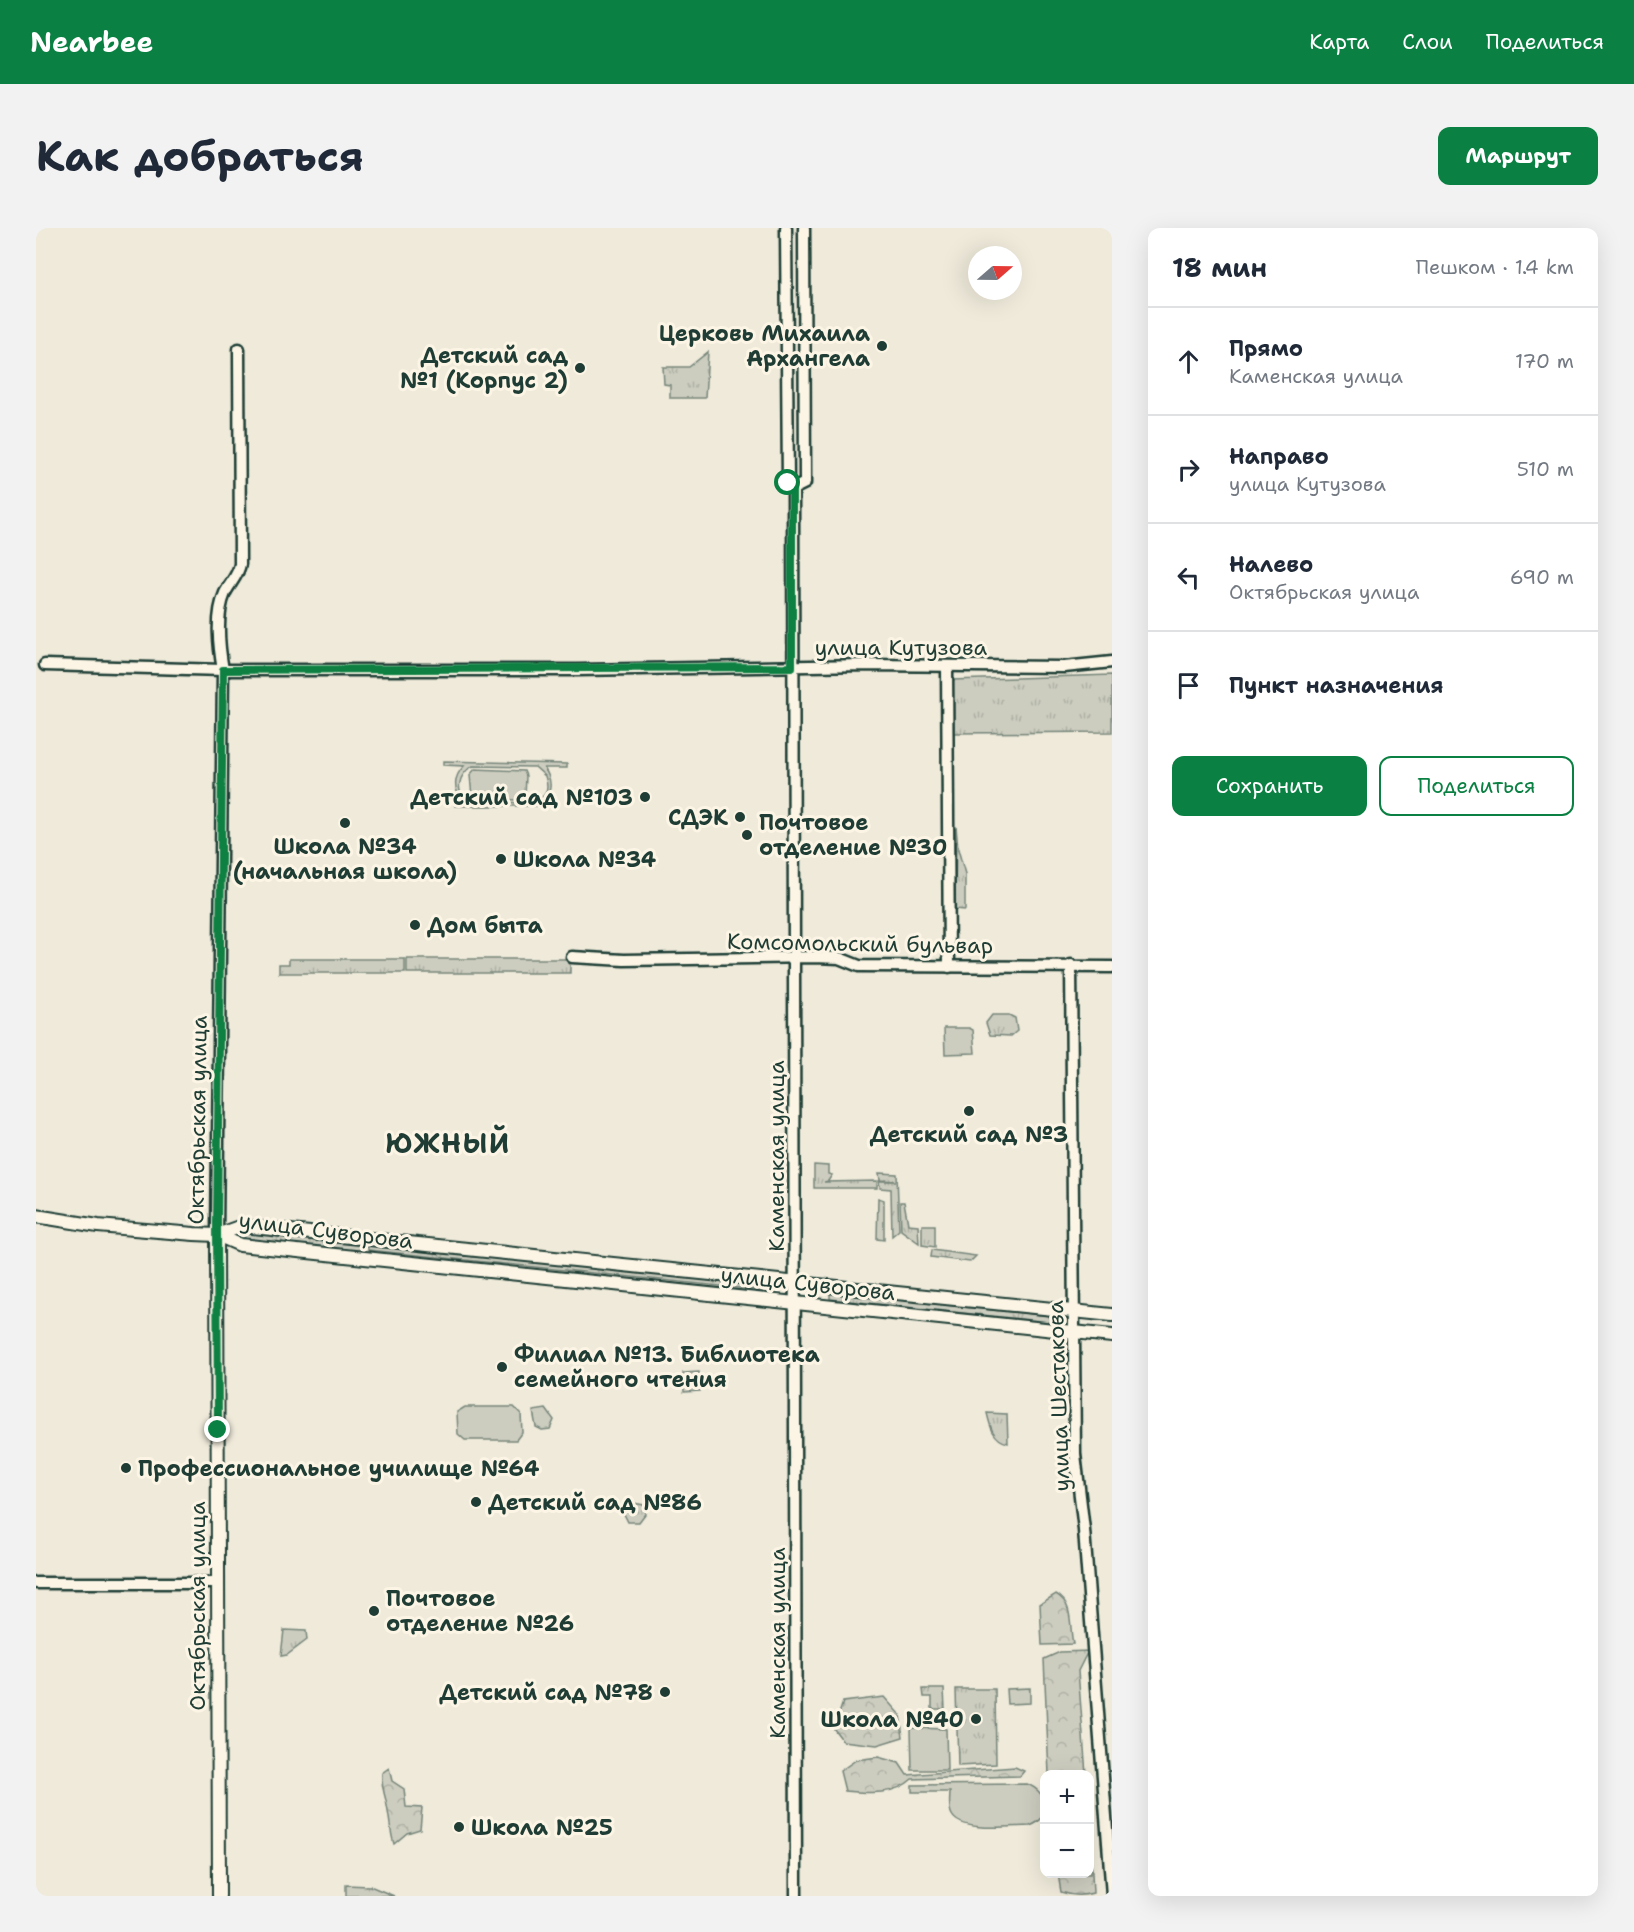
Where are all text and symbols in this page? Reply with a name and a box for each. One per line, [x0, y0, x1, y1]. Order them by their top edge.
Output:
text: Nearbee [30, 23, 153, 61]
text: Карта [1309, 28, 1369, 56]
text: Слои [1402, 28, 1453, 56]
text: Поделиться [1486, 28, 1604, 56]
button: Маршрут [1438, 127, 1598, 185]
text: Как добраться [36, 128, 364, 184]
north arrow [968, 246, 1022, 300]
text: 18 мин [1172, 250, 1267, 285]
text: Пешком · 1.4 km [1416, 254, 1574, 280]
place label: Церковь Михаила Архангела [659, 319, 870, 373]
text: Прямо [1229, 334, 1303, 363]
marker: Церковь Михаила Архангела [875, 339, 889, 353]
place label: Детский сад №1 (Корпус 2) [400, 341, 569, 395]
icon: ahead [1172, 345, 1205, 378]
text: 170 m [1515, 348, 1574, 374]
marker: Детский сад №1 (Корпус 2) [573, 361, 587, 375]
text: Каменская улица [1229, 363, 1403, 389]
text: Направо [1229, 442, 1329, 471]
icon: right [1172, 453, 1205, 486]
text: 510 m [1517, 456, 1574, 482]
route start [774, 469, 800, 495]
text: улица Кутузова [1229, 471, 1386, 497]
text: Налево [1229, 550, 1313, 579]
icon: left [1172, 561, 1205, 594]
text: 690 m [1510, 564, 1574, 590]
text: Октябрьская улица [1229, 579, 1419, 605]
street label: улица Кутузова [815, 633, 988, 662]
icon: arrive [1172, 669, 1205, 702]
text: Пункт назначения [1229, 671, 1443, 700]
button: Сохранить [1172, 756, 1367, 816]
button: Поделиться [1379, 756, 1574, 816]
place label: Детский сад №103 [410, 783, 633, 812]
marker: Детский сад №103 [638, 790, 652, 804]
place label: СДЭК [668, 803, 728, 832]
place label: Почтовое отделение №30 [759, 808, 947, 862]
marker: СДЭК [733, 810, 747, 824]
marker: Школа №34 (начальная школа) [338, 816, 352, 830]
marker: Почтовое отделение №30 [740, 828, 754, 842]
place label: Школа №34 (начальная школа) [233, 832, 457, 886]
place label: Школа №34 [513, 845, 657, 874]
marker: Школа №34 [494, 852, 508, 866]
place label: Дом быта [427, 911, 543, 940]
marker: Дом быта [408, 918, 422, 932]
street label: Комсомольский бульвар [727, 927, 993, 960]
street label: Октябрьская улица [181, 1015, 214, 1225]
street label: Каменская улица [762, 1060, 791, 1252]
marker: Детский сад №3 [962, 1104, 976, 1118]
place label: Детский сад №3 [870, 1120, 1068, 1149]
district label: ЮЖНЫЙ [385, 1124, 511, 1162]
street label: улица Суворова [237, 1205, 415, 1256]
street label: улица Суворова [719, 1260, 897, 1307]
street label: улица Шестакова [1041, 1300, 1076, 1492]
place label: Филиал №13. Библиотека семейного чтения [514, 1340, 820, 1394]
marker: Филиал №13. Библиотека семейного чтения [495, 1360, 509, 1374]
route end [204, 1416, 230, 1442]
place label: Профессиональное училище №64 [138, 1454, 540, 1483]
marker: Профессиональное училище №64 [119, 1461, 133, 1475]
place label: Детский сад №86 [488, 1488, 702, 1517]
marker: Детский сад №86 [469, 1495, 483, 1509]
street label: Октябрьская улица [183, 1501, 212, 1711]
street label: Каменская улица [763, 1547, 792, 1739]
place label: Почтовое отделение №26 [386, 1584, 574, 1638]
marker: Почтовое отделение №26 [367, 1604, 381, 1618]
place label: Детский сад №78 [439, 1678, 653, 1707]
marker: Детский сад №78 [658, 1685, 672, 1699]
place label: Школа №40 [821, 1705, 964, 1734]
marker: Школа №40 [969, 1712, 983, 1726]
map controls [1040, 1770, 1094, 1878]
button: + [1040, 1770, 1094, 1824]
place label: Школа №25 [471, 1813, 613, 1842]
marker: Школа №25 [452, 1820, 466, 1834]
button: − [1040, 1824, 1094, 1878]

